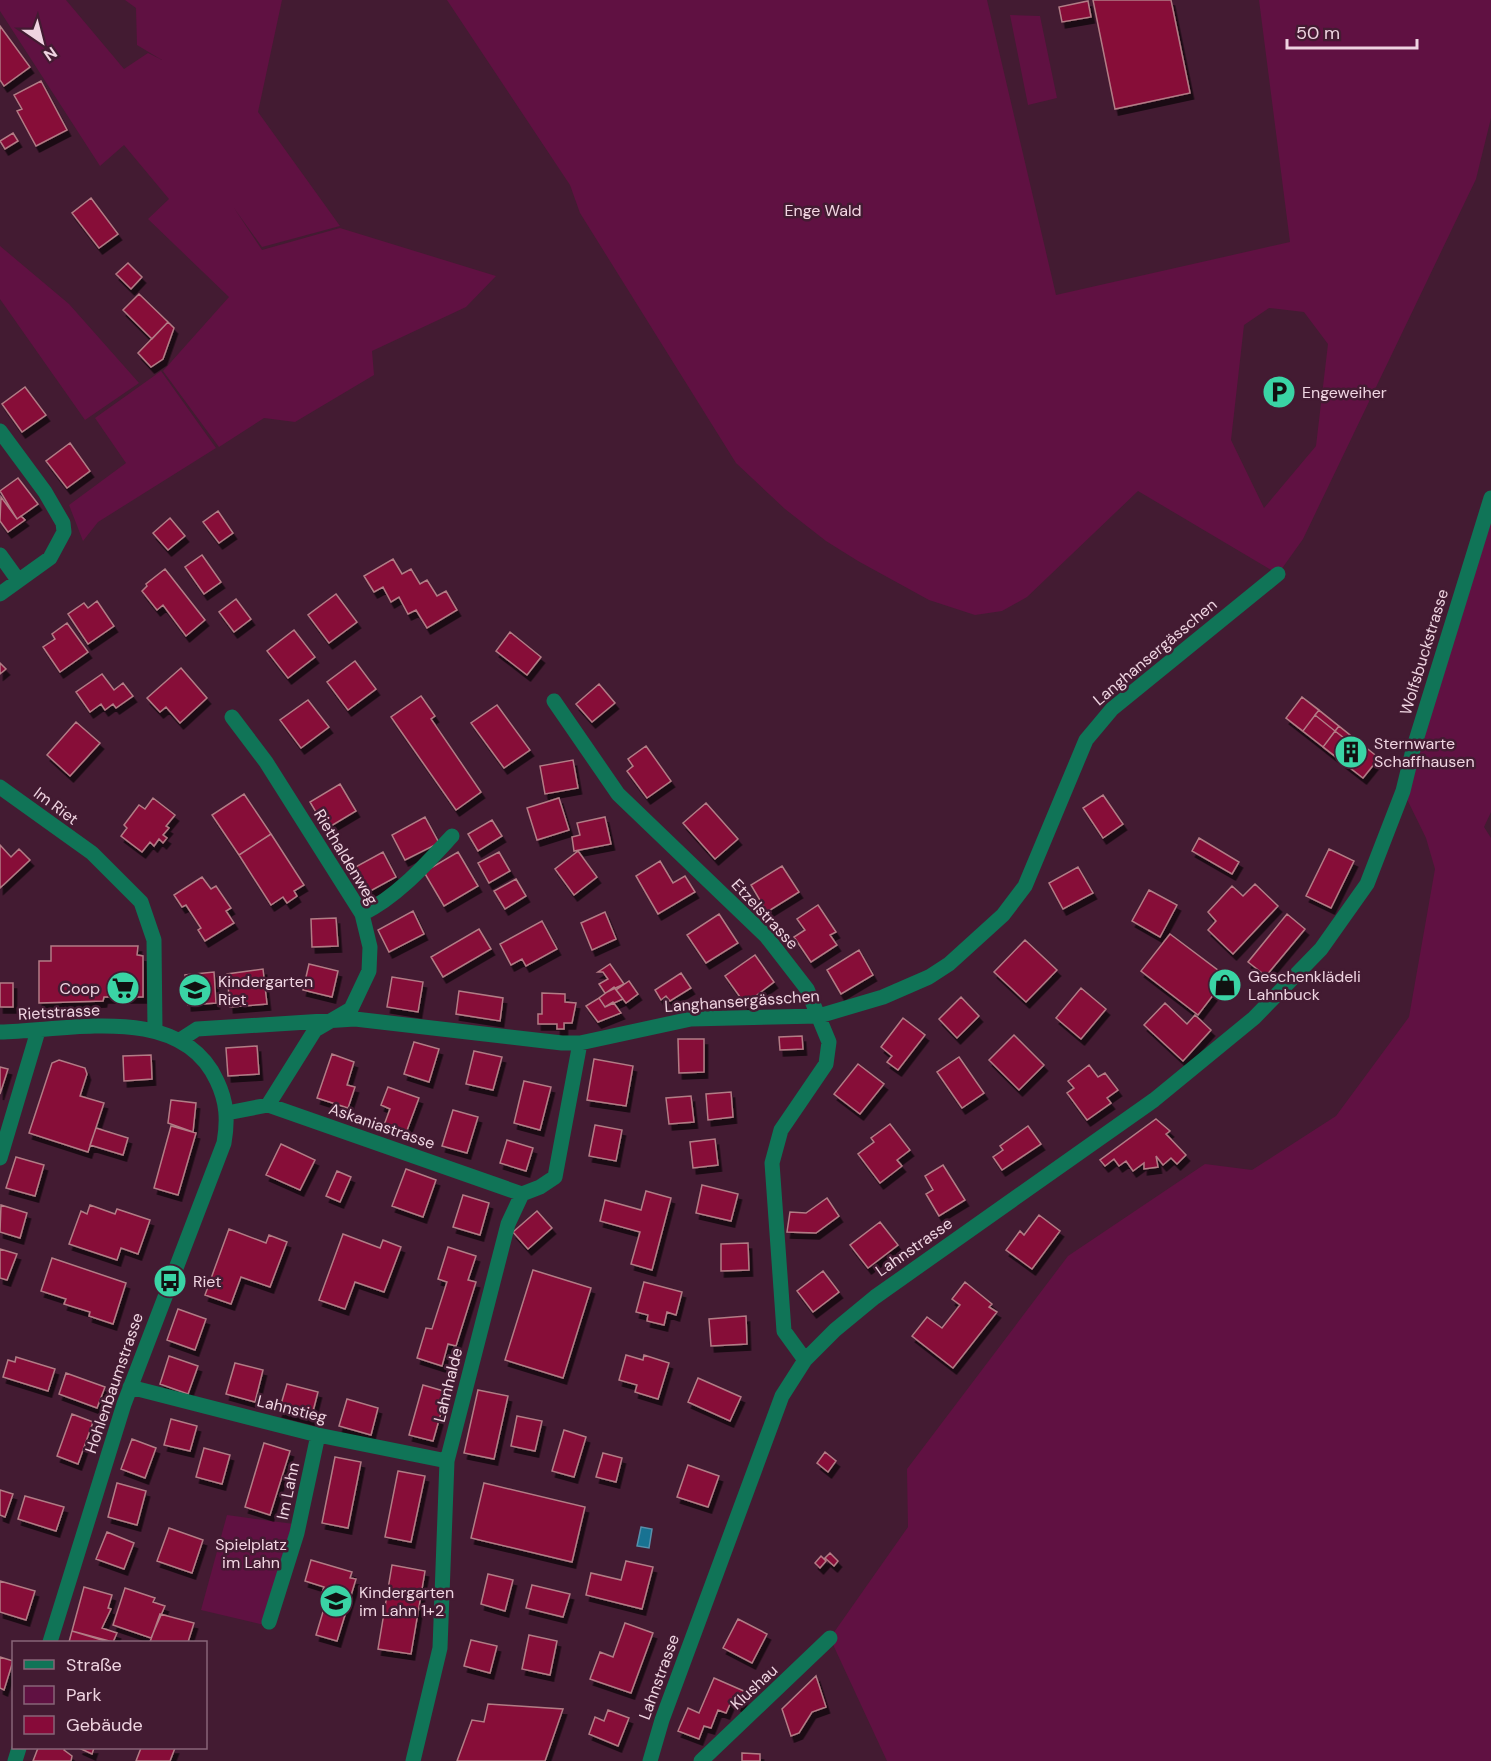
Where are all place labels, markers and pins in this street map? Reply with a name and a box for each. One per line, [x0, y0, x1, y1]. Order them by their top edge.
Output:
parking icon: Engeweiher [1261, 374, 1297, 410]
place label: Engeweiher [1302, 382, 1387, 403]
place label: Sternwarte Schaffhausen [1374, 733, 1475, 772]
building icon: Sternwarte Schaffhausen [1333, 734, 1369, 770]
place label: Geschenklädeli Lahnbuck [1248, 966, 1361, 1005]
shop icon: Geschenklädeli Lahnbuck [1207, 967, 1243, 1003]
supermarket icon: Coop [105, 970, 141, 1006]
place label: Kindergarten Riet [218, 971, 313, 1010]
school or university icon: Kindergarten Riet [177, 972, 213, 1008]
place label: Coop [60, 978, 100, 999]
bus stop icon: Riet [152, 1263, 188, 1299]
place label: Riet [193, 1271, 221, 1292]
place label: Kindergarten im Lahn 1+2 [359, 1582, 454, 1621]
school or university icon: Kindergarten im Lahn 1+2 [318, 1583, 354, 1619]

